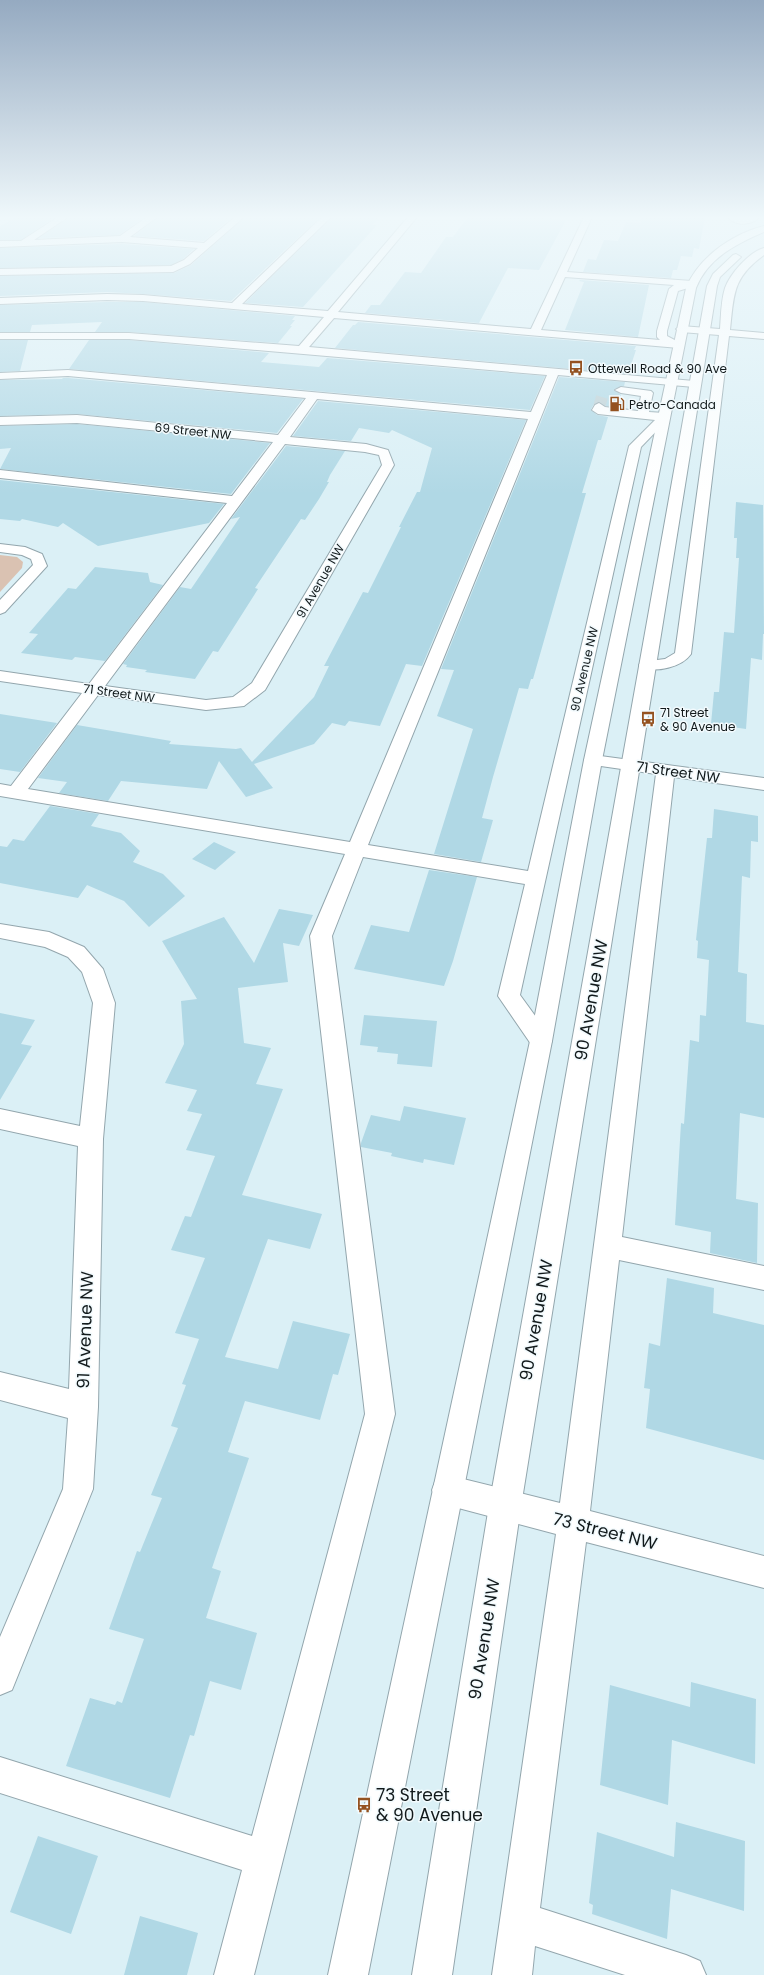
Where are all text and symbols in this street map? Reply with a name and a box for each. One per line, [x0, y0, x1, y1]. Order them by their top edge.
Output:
bus stop icon: Ottewell Road & 90 Ave [567, 359, 585, 377]
place label: Ottewell Road & 90 Ave [588, 360, 727, 377]
fuel station icon: Petro-Canada [608, 395, 626, 413]
place label: Petro-Canada [629, 396, 716, 413]
street label: 69 Street NW [154, 419, 232, 444]
street label: 91 Avenue NW [292, 541, 348, 621]
street label: 90 Avenue NW [566, 625, 602, 713]
street label: 71 Street NW [82, 680, 156, 706]
place label: 71 Street & 90 Avenue [660, 704, 735, 735]
bus stop icon: 71 Street & 90 Avenue [639, 710, 657, 728]
street label: 71 Street NW [635, 756, 721, 788]
street label: 90 Avenue NW [569, 937, 614, 1063]
street label: 90 Avenue NW [514, 1257, 559, 1383]
street label: 91 Avenue NW [71, 1270, 99, 1389]
street label: 73 Street NW [550, 1506, 660, 1556]
street label: 90 Avenue NW [463, 1576, 506, 1702]
place label: 73 Street & 90 Avenue [376, 1783, 483, 1827]
bus stop icon: 73 Street & 90 Avenue [355, 1796, 373, 1814]

